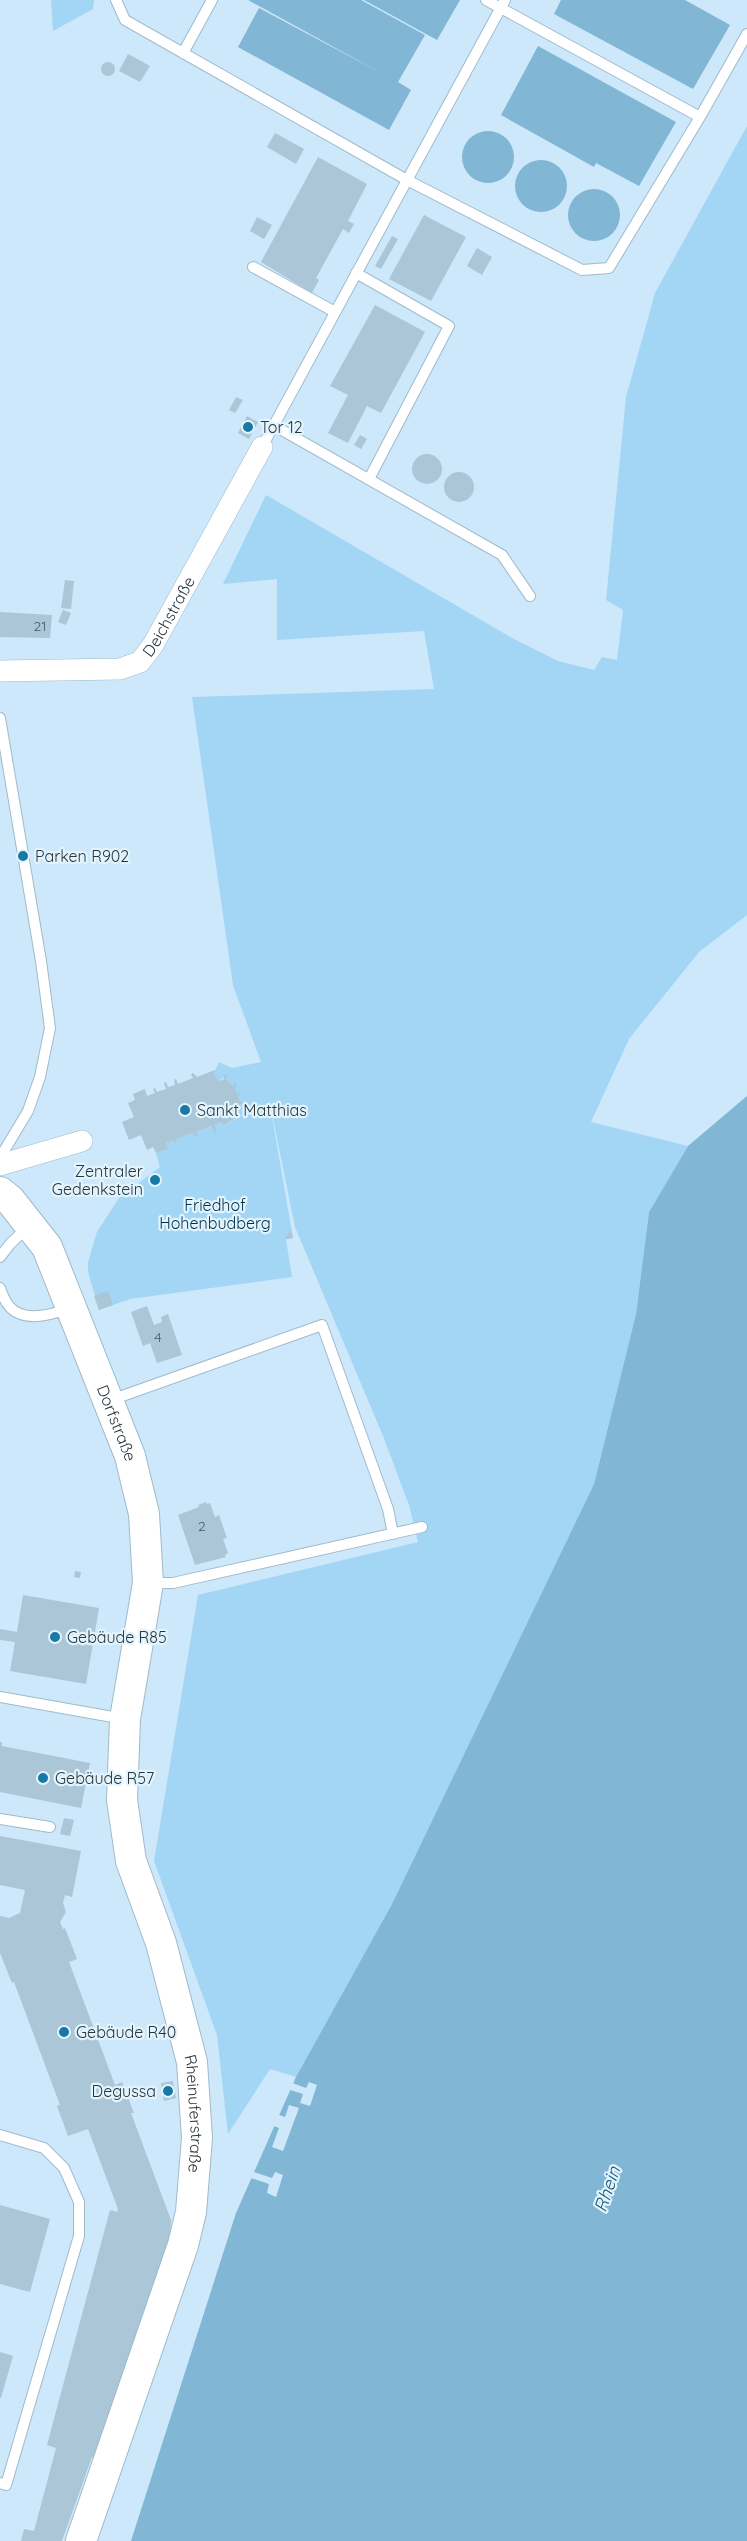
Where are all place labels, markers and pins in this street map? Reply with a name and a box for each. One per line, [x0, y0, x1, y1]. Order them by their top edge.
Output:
place label: Tor 12 [260, 417, 303, 437]
marker: Tor 12 [241, 420, 255, 434]
place label: Parken R902 [35, 846, 129, 866]
marker: Parken R902 [16, 849, 30, 863]
place label: Sankt Matthias [197, 1100, 307, 1120]
marker: Sankt Matthias [178, 1103, 192, 1117]
place label: Zentraler Gedenkstein [52, 1161, 143, 1199]
marker: Zentraler Gedenkstein [148, 1173, 162, 1187]
place label: Gebäude R85 [67, 1627, 167, 1647]
marker: Gebäude R85 [48, 1630, 62, 1644]
place label: Gebäude R57 [55, 1768, 154, 1788]
marker: Gebäude R57 [36, 1771, 50, 1785]
place label: Gebäude R40 [76, 2022, 176, 2042]
marker: Gebäude R40 [57, 2025, 71, 2039]
place label: Degussa [92, 2081, 156, 2101]
marker: Degussa [161, 2084, 175, 2098]

